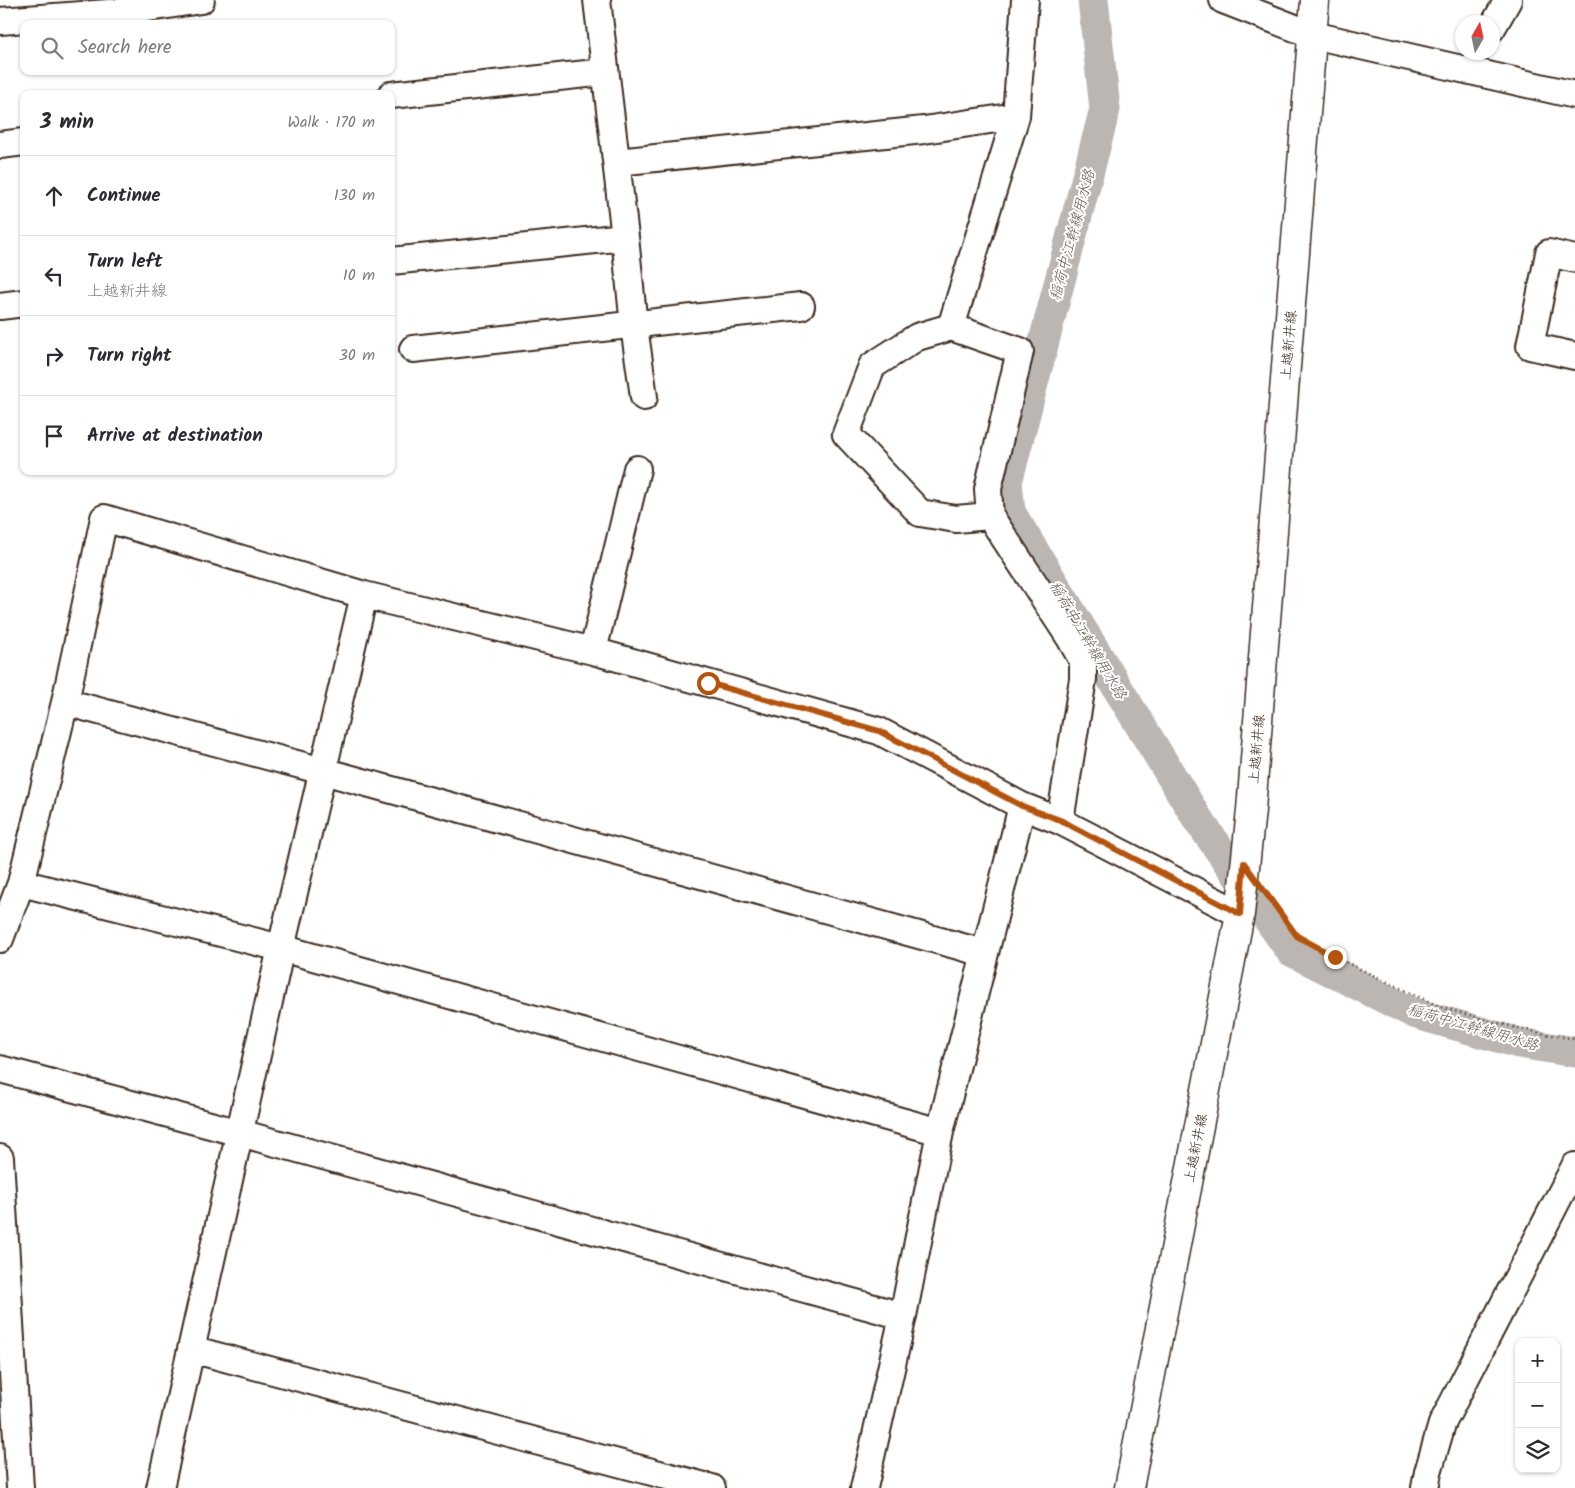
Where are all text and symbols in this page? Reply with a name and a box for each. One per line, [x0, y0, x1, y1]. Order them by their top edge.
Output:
north arrow [1455, 15, 1500, 60]
search box [20, 20, 395, 75]
text: Search here [78, 33, 172, 63]
icon: search [38, 34, 66, 62]
text: 3 min [40, 106, 94, 139]
text: Walk · 170 m [287, 110, 375, 135]
water label: 稲荷中江幹線用水路 [1044, 166, 1102, 304]
text: Continue [87, 181, 160, 211]
icon: ahead [40, 182, 68, 210]
text: 130 m [334, 183, 375, 208]
text: Turn left [87, 247, 162, 277]
icon: left [40, 262, 68, 290]
text: 10 m [343, 263, 375, 288]
text: 上越新井線 [87, 279, 167, 304]
street label: 上越新井線 [1275, 309, 1303, 381]
text: Turn right [87, 341, 172, 371]
icon: right [40, 342, 68, 370]
text: 30 m [339, 343, 375, 368]
text: Arrive at destination [87, 421, 263, 451]
icon: arrive [40, 422, 68, 450]
water label: 稲荷中江幹線用水路 [1042, 576, 1133, 705]
route start [697, 672, 720, 695]
street label: 上越新井線 [1243, 713, 1271, 785]
route end [1324, 946, 1347, 969]
water label: 稲荷中江幹線用水路 [1405, 998, 1542, 1058]
street label: 上越新井線 [1179, 1112, 1213, 1185]
map controls [1515, 1338, 1560, 1473]
button: + [1515, 1338, 1560, 1383]
button: − [1515, 1383, 1560, 1428]
button: layers [1515, 1428, 1560, 1473]

